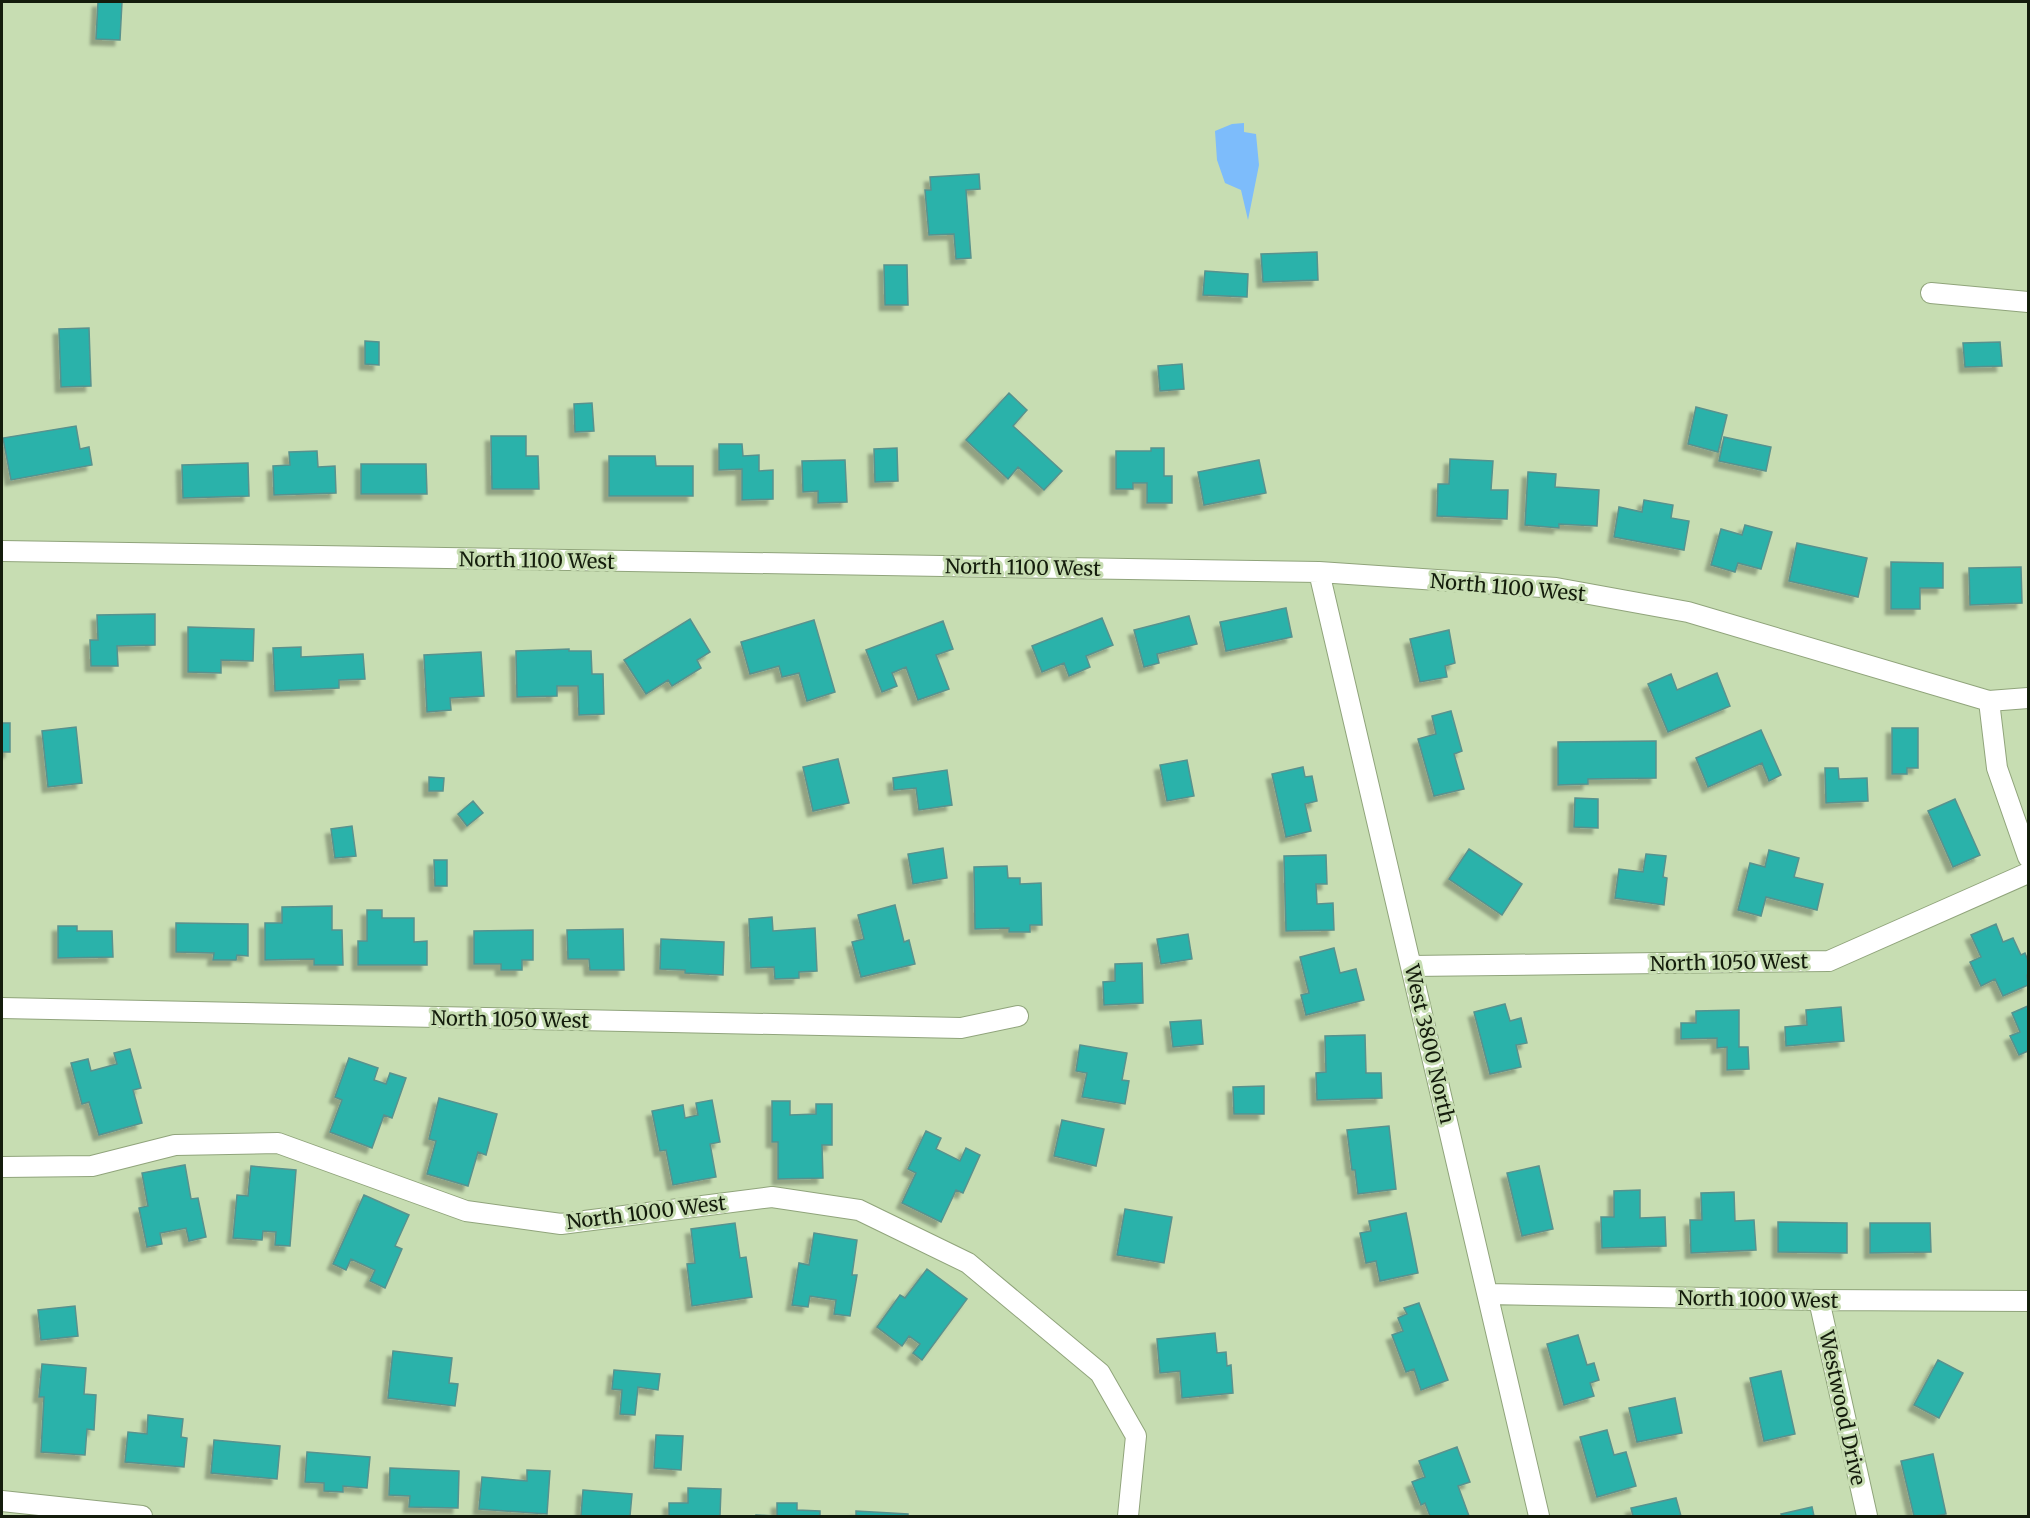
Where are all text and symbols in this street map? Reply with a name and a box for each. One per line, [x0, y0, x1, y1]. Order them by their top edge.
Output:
street label: North 1100 West [459, 546, 615, 574]
street label: North 1100 West [945, 553, 1101, 581]
street label: North 1100 West [1429, 568, 1587, 606]
street label: North 1050 West [1650, 948, 1809, 976]
street label: West 3800 North [1399, 961, 1460, 1126]
street label: North 1050 West [431, 1005, 590, 1033]
street label: North 1000 West [565, 1190, 727, 1234]
street label: North 1000 West [1677, 1285, 1839, 1313]
street label: Westwood Drive [1814, 1327, 1872, 1488]

